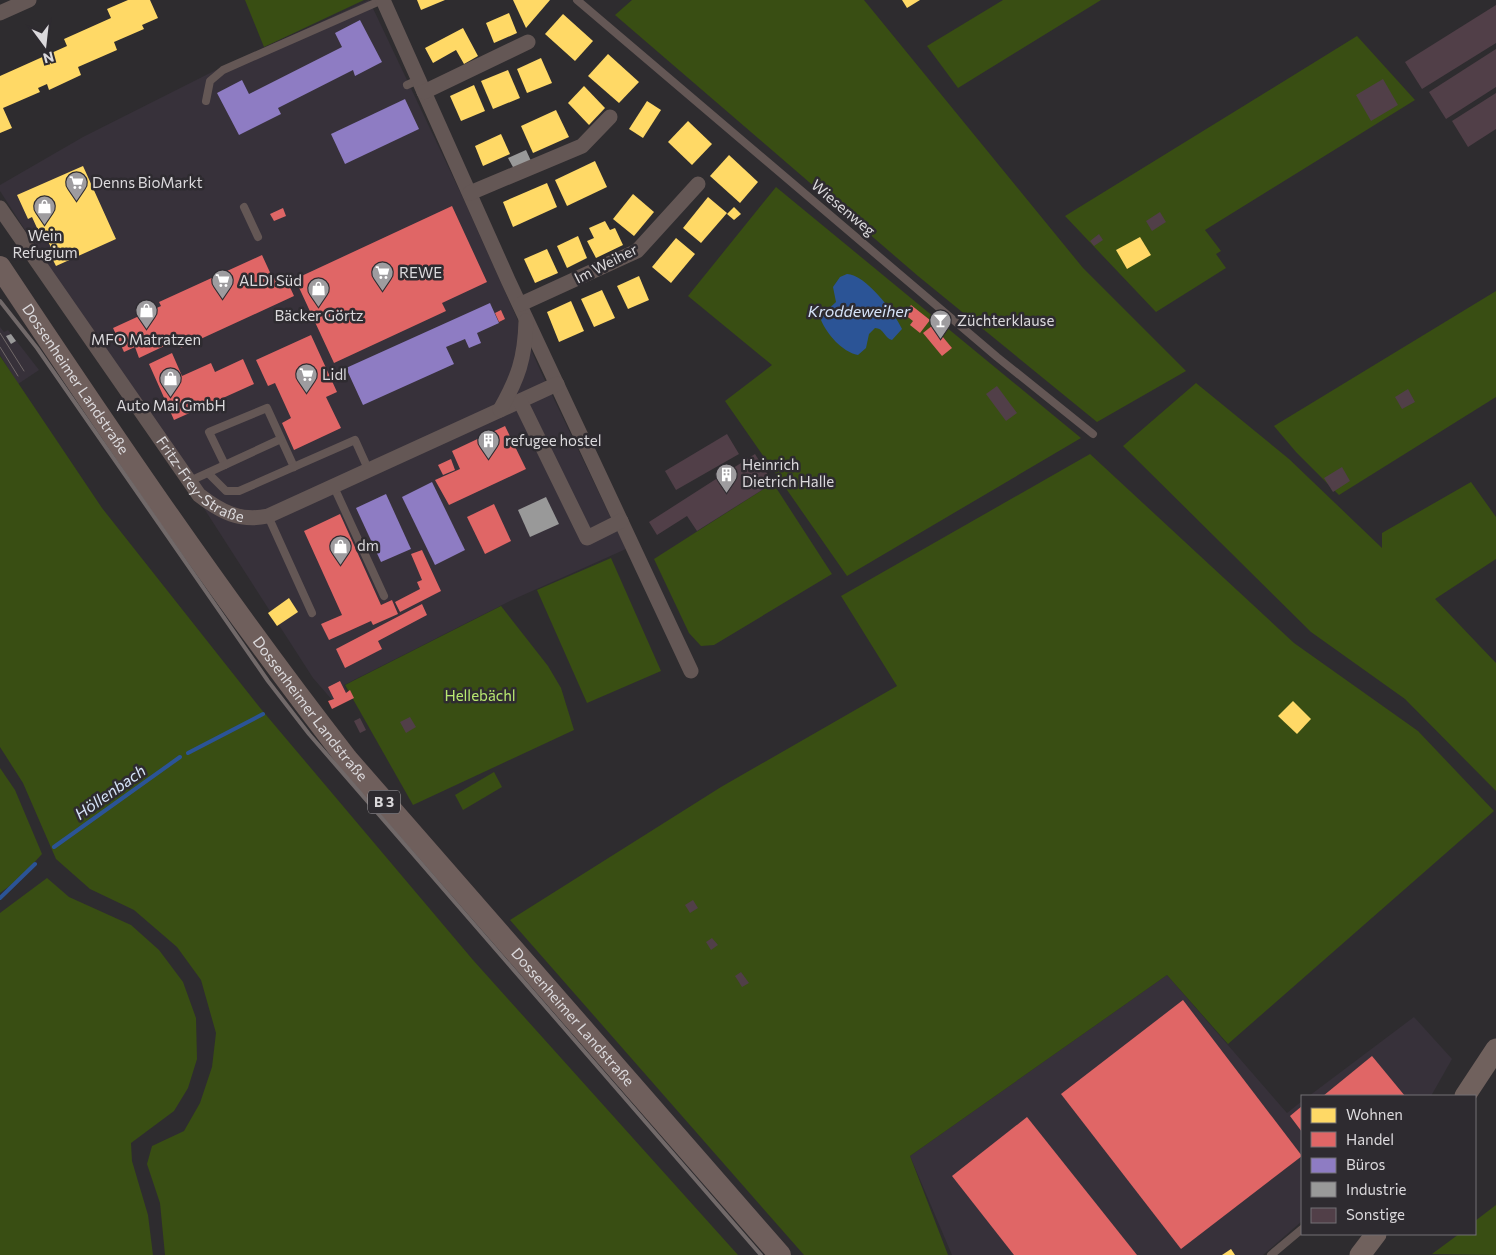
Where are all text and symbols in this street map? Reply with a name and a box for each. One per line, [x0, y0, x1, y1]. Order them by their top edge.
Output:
north arrow [20, 20, 70, 70]
text: N [41, 48, 56, 68]
supermarket icon: Denns BioMarkt [64, 171, 88, 202]
place label: Denns BioMarkt [92, 173, 203, 191]
street label: Wiesenweg [808, 175, 879, 239]
shop icon: Wein Refugium [33, 195, 57, 226]
place label: Wein Refugium [12, 226, 78, 261]
street label: Im Weiher [571, 239, 640, 287]
supermarket icon: REWE [371, 261, 395, 292]
place label: REWE [399, 263, 442, 281]
supermarket icon: ALDI Süd [211, 269, 235, 300]
place label: ALDI Süd [239, 271, 302, 289]
shop icon: Bäcker Görtz [307, 276, 331, 307]
shop icon: MFO Matratzen [134, 299, 158, 330]
street label: Dossenheimer Landstraße [19, 300, 133, 457]
water label: Kroddeweiher [808, 301, 911, 320]
place label: Bäcker Görtz [275, 306, 364, 324]
bar icon: Züchterklause [929, 309, 953, 340]
place label: Züchterklause [957, 311, 1054, 329]
place label: MFO Matratzen [91, 330, 201, 348]
supermarket icon: Lidl [294, 363, 318, 394]
place label: Lidl [322, 365, 347, 383]
shop icon: Auto Mai GmbH [159, 366, 183, 397]
place label: Auto Mai GmbH [116, 396, 226, 414]
building icon: refugee hostel [477, 429, 501, 460]
place label: refugee hostel [505, 431, 601, 449]
street label: Fritz-Frey-Straße [153, 433, 246, 525]
place label: Heinrich Dietrich Halle [742, 455, 834, 490]
building icon: Heinrich Dietrich Halle [714, 462, 738, 493]
shop icon: dm [329, 534, 353, 565]
place label: dm [357, 536, 379, 554]
street label: Dossenheimer Landstraße [250, 632, 372, 784]
park label: Hellebächl [444, 686, 516, 704]
water label: Höllenbach [71, 760, 149, 823]
road number: B 3 [368, 790, 400, 814]
street label: Dossenheimer Landstraße [508, 944, 638, 1090]
legend [1301, 1095, 1476, 1235]
text: Wohnen [1346, 1105, 1403, 1123]
text: Handel [1346, 1130, 1394, 1148]
text: Büros [1346, 1155, 1386, 1173]
text: Industrie [1346, 1180, 1407, 1198]
text: Sonstige [1346, 1205, 1405, 1223]

